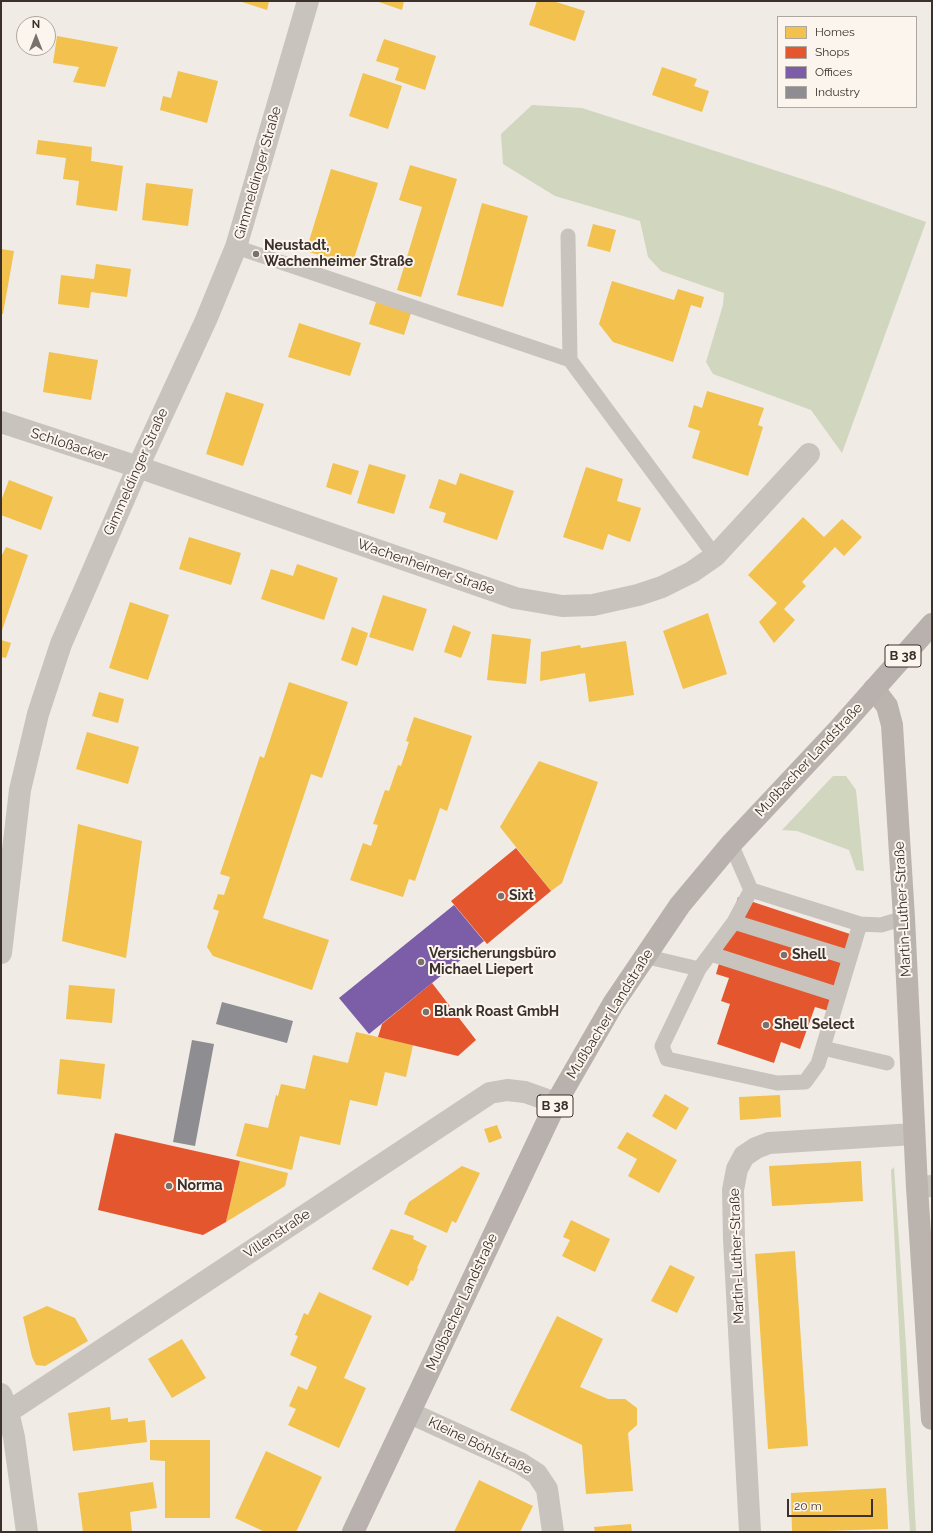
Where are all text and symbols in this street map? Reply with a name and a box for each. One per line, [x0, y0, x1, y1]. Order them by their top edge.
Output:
north arrow [16, 16, 56, 56]
legend [777, 16, 917, 108]
text: N [32, 18, 40, 31]
text: Homes [815, 25, 855, 39]
text: Shops [815, 45, 850, 59]
text: Offices [815, 65, 852, 79]
text: Industry [815, 85, 860, 99]
street label: Gimmeldinger Straße [231, 105, 285, 241]
place label: Neustadt, Wachenheimer Straße [264, 238, 413, 270]
marker: Neustadt, Wachenheimer Straße [251, 249, 261, 259]
street label: Gimmeldinger Straße [100, 406, 172, 538]
street label: Schloßacker [29, 425, 109, 465]
street label: Wachenheimer Straße [355, 536, 497, 598]
road number: B 38 [885, 645, 921, 667]
street label: Mußbacher Landstraße [752, 700, 866, 820]
street label: Martin-Luther-Straße [891, 841, 915, 977]
place label: Sixt [509, 888, 534, 904]
marker: Sixt [496, 891, 506, 901]
place label: Versicherungsbüro Michael Liepert [429, 946, 556, 978]
street label: Mußbacher Landstraße [563, 946, 657, 1082]
place label: Shell [792, 947, 826, 963]
marker: Shell [779, 950, 789, 960]
marker: Versicherungsbüro Michael Liepert [416, 957, 426, 967]
place label: Blank Roast GmbH [434, 1004, 559, 1020]
marker: Blank Roast GmbH [421, 1007, 431, 1017]
place label: Shell Select [774, 1017, 855, 1033]
marker: Shell Select [761, 1020, 771, 1030]
road number: B 38 [537, 1095, 573, 1117]
place label: Norma [177, 1178, 223, 1194]
marker: Norma [164, 1181, 174, 1191]
street label: Martin-Luther-Straße [726, 1188, 748, 1324]
street label: Villenstraße [241, 1206, 313, 1262]
street label: Mußbacher Landstraße [423, 1231, 501, 1373]
street label: Kleine Böhlstraße [425, 1414, 535, 1478]
scale bar [789, 1491, 875, 1517]
text: 20 m [794, 1499, 822, 1513]

